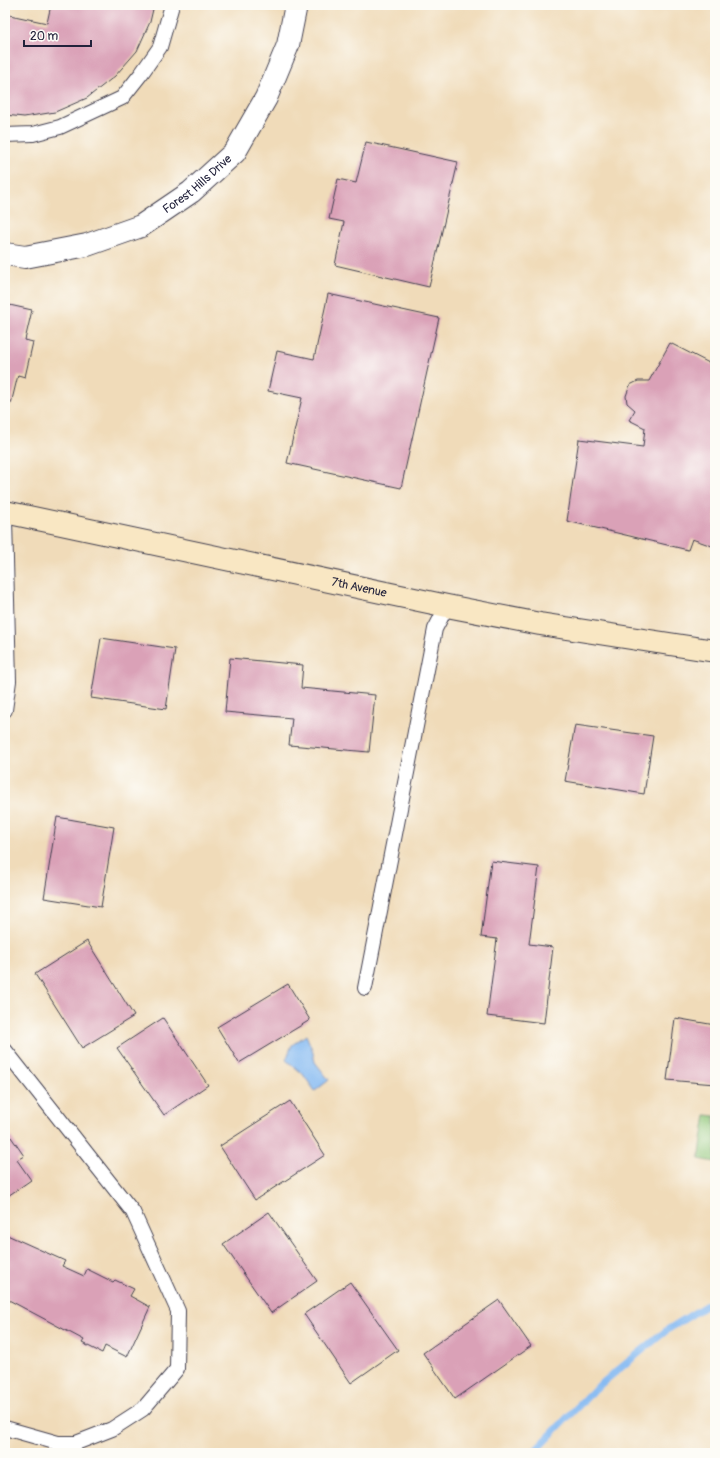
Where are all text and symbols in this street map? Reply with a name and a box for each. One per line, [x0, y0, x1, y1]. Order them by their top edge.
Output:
scale bar [24, 22, 91, 48]
text: 20 m [30, 29, 59, 44]
street label: Forest Hills Drive [160, 151, 235, 217]
street label: 7th Avenue [330, 574, 388, 601]

